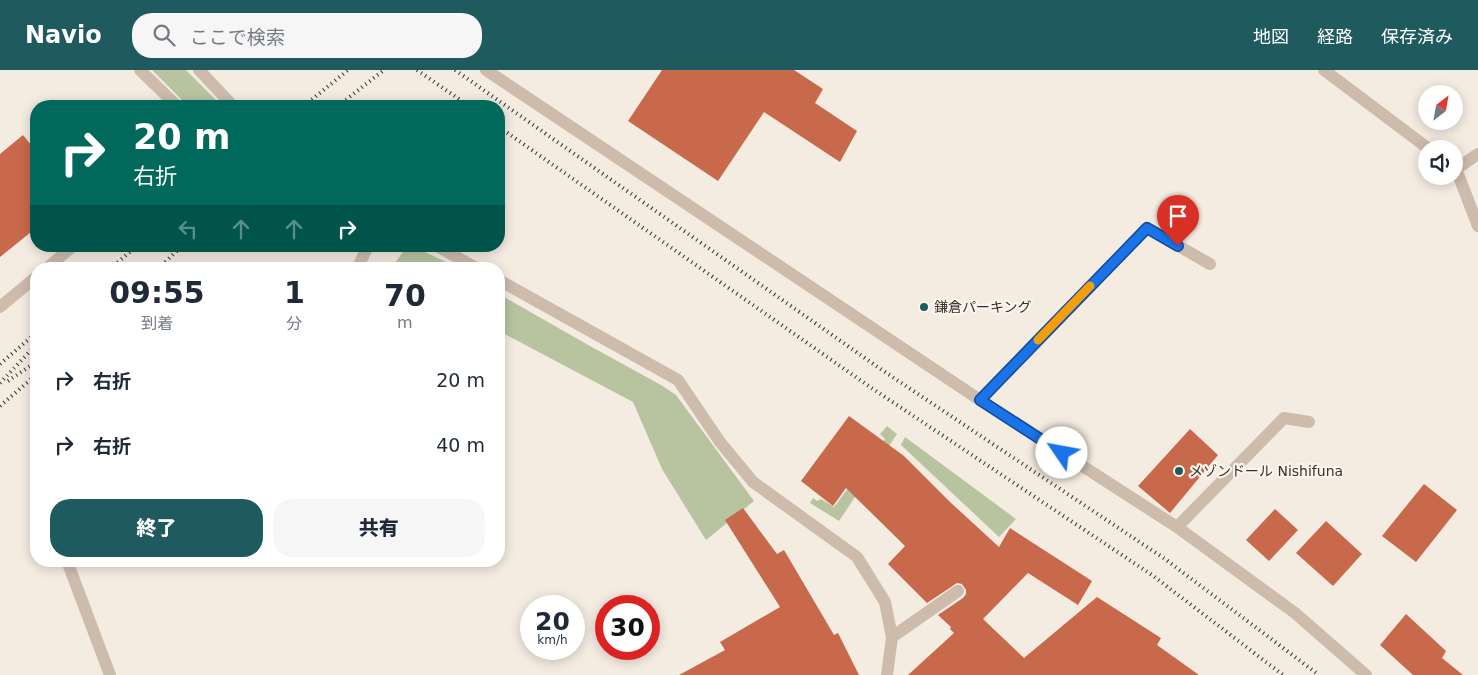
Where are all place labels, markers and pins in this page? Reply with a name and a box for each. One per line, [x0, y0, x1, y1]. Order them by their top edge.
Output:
pin [1157, 195, 1199, 246]
place label: 鎌倉パーキング [934, 299, 1032, 315]
marker: 鎌倉パーキング [918, 301, 930, 313]
place label: メゾンドール Nishifuna [1189, 463, 1343, 479]
marker: メゾンドール Nishifuna [1173, 465, 1185, 477]

